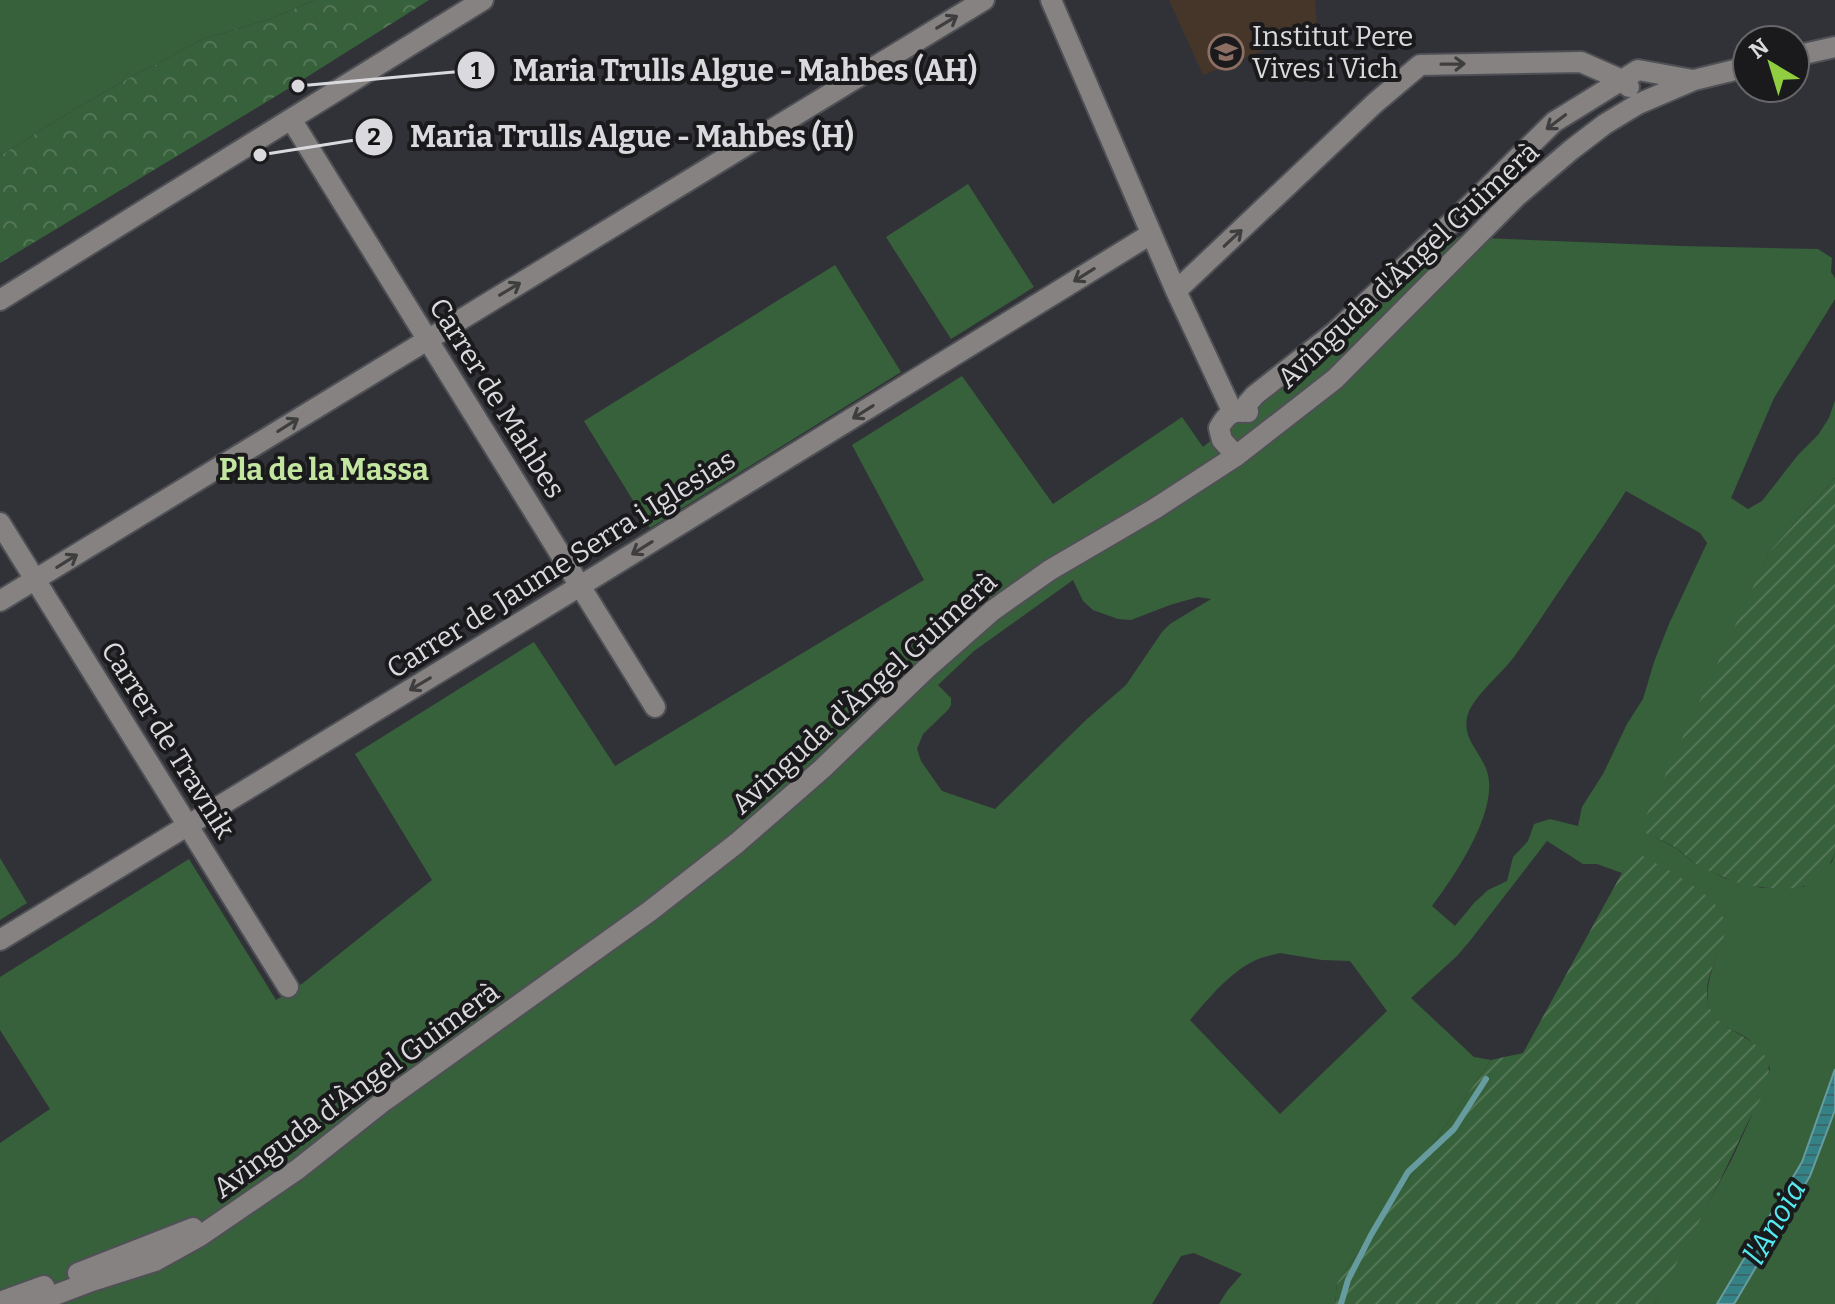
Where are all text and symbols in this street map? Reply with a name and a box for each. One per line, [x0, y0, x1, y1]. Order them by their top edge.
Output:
one-way arrow [935, 14, 958, 30]
place label: Institut Pere Vives i Vich [1252, 20, 1413, 85]
north arrow [1731, 24, 1811, 104]
school or university icon: Institut Pere Vives i Vich [1207, 33, 1245, 71]
text: N [1744, 33, 1774, 65]
callout: Maria Trulls Algue - Mahbes (AH) [456, 43, 993, 97]
text: Maria Trulls Algue - Mahbes (AH) [513, 53, 977, 89]
one-way arrow [1439, 56, 1466, 72]
text: 1 [471, 57, 482, 85]
callout: Maria Trulls Algue - Mahbes (H) [354, 110, 870, 164]
one-way arrow [1546, 113, 1567, 130]
text: Maria Trulls Algue - Mahbes (H) [410, 119, 854, 155]
text: 2 [367, 123, 381, 151]
street label: Avinguda d'Àngel Guimerà [1270, 134, 1546, 395]
one-way arrow [1223, 229, 1242, 248]
one-way arrow [1074, 267, 1096, 283]
one-way arrow [498, 280, 521, 296]
street label: Carrer de Mahbes [422, 292, 572, 504]
one-way arrow [852, 404, 875, 420]
one-way arrow [276, 416, 299, 432]
street label: Carrer de Jaume Serra i Iglesias [381, 443, 741, 685]
district label: Pla de la Massa [219, 452, 429, 488]
one-way arrow [631, 540, 654, 556]
one-way arrow [55, 552, 77, 569]
street label: Avinguda d'Àngel Guimerà [724, 564, 1003, 821]
street label: Carrer de Travnik [94, 636, 242, 845]
one-way arrow [409, 676, 432, 692]
street label: Avinguda d'Àngel Guimerà [206, 974, 505, 1205]
water label: l'Anoia [1737, 1173, 1813, 1271]

